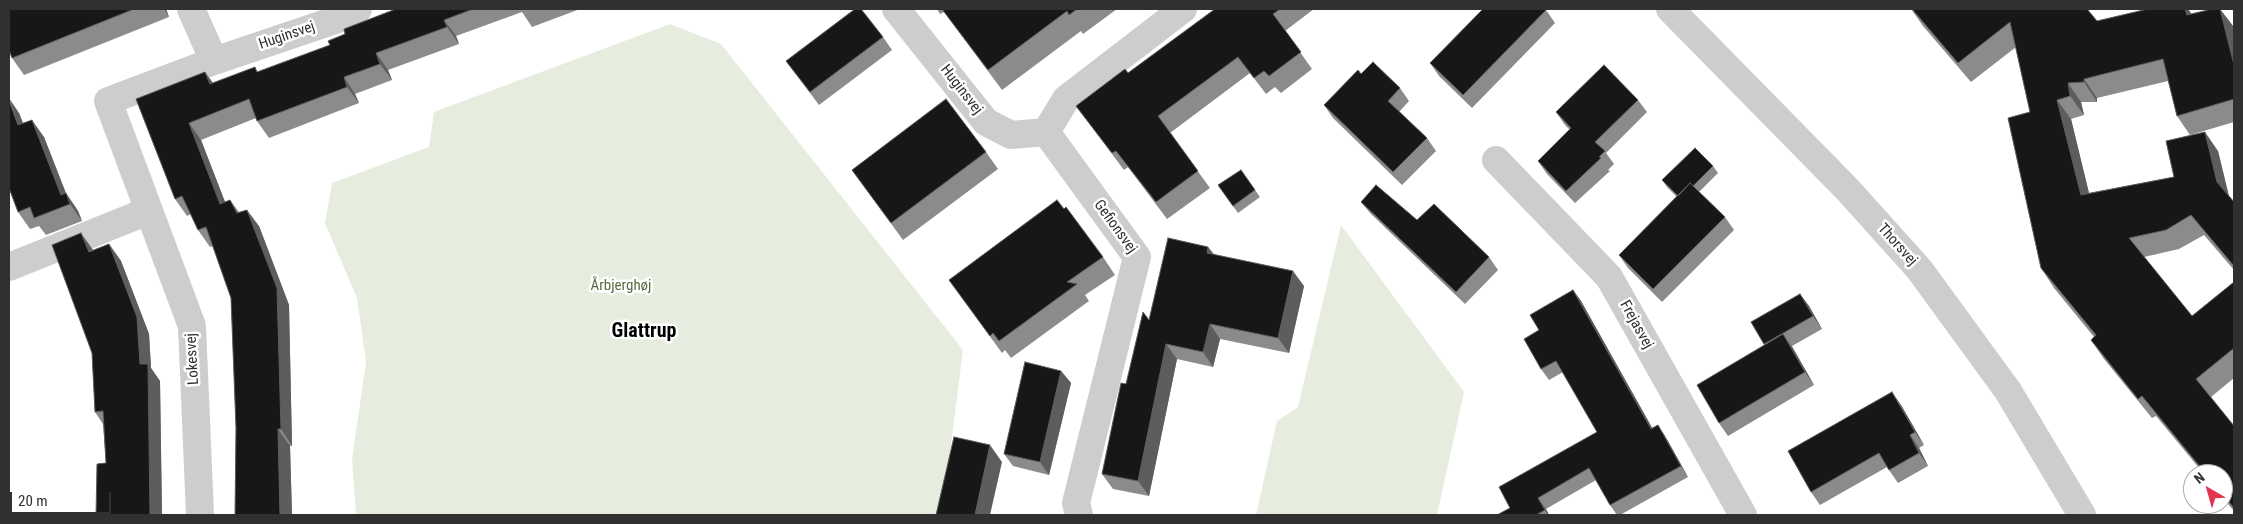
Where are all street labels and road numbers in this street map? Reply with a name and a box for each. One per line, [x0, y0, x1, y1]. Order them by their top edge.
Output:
street label: Huginsvej [257, 18, 317, 54]
street label: Huginsvej [936, 62, 986, 118]
street label: Gefionsvej [1090, 197, 1140, 257]
street label: Thorsvej [1873, 220, 1921, 270]
street label: Frejasvej [1615, 298, 1657, 352]
street label: Lokesvej [183, 333, 203, 385]

